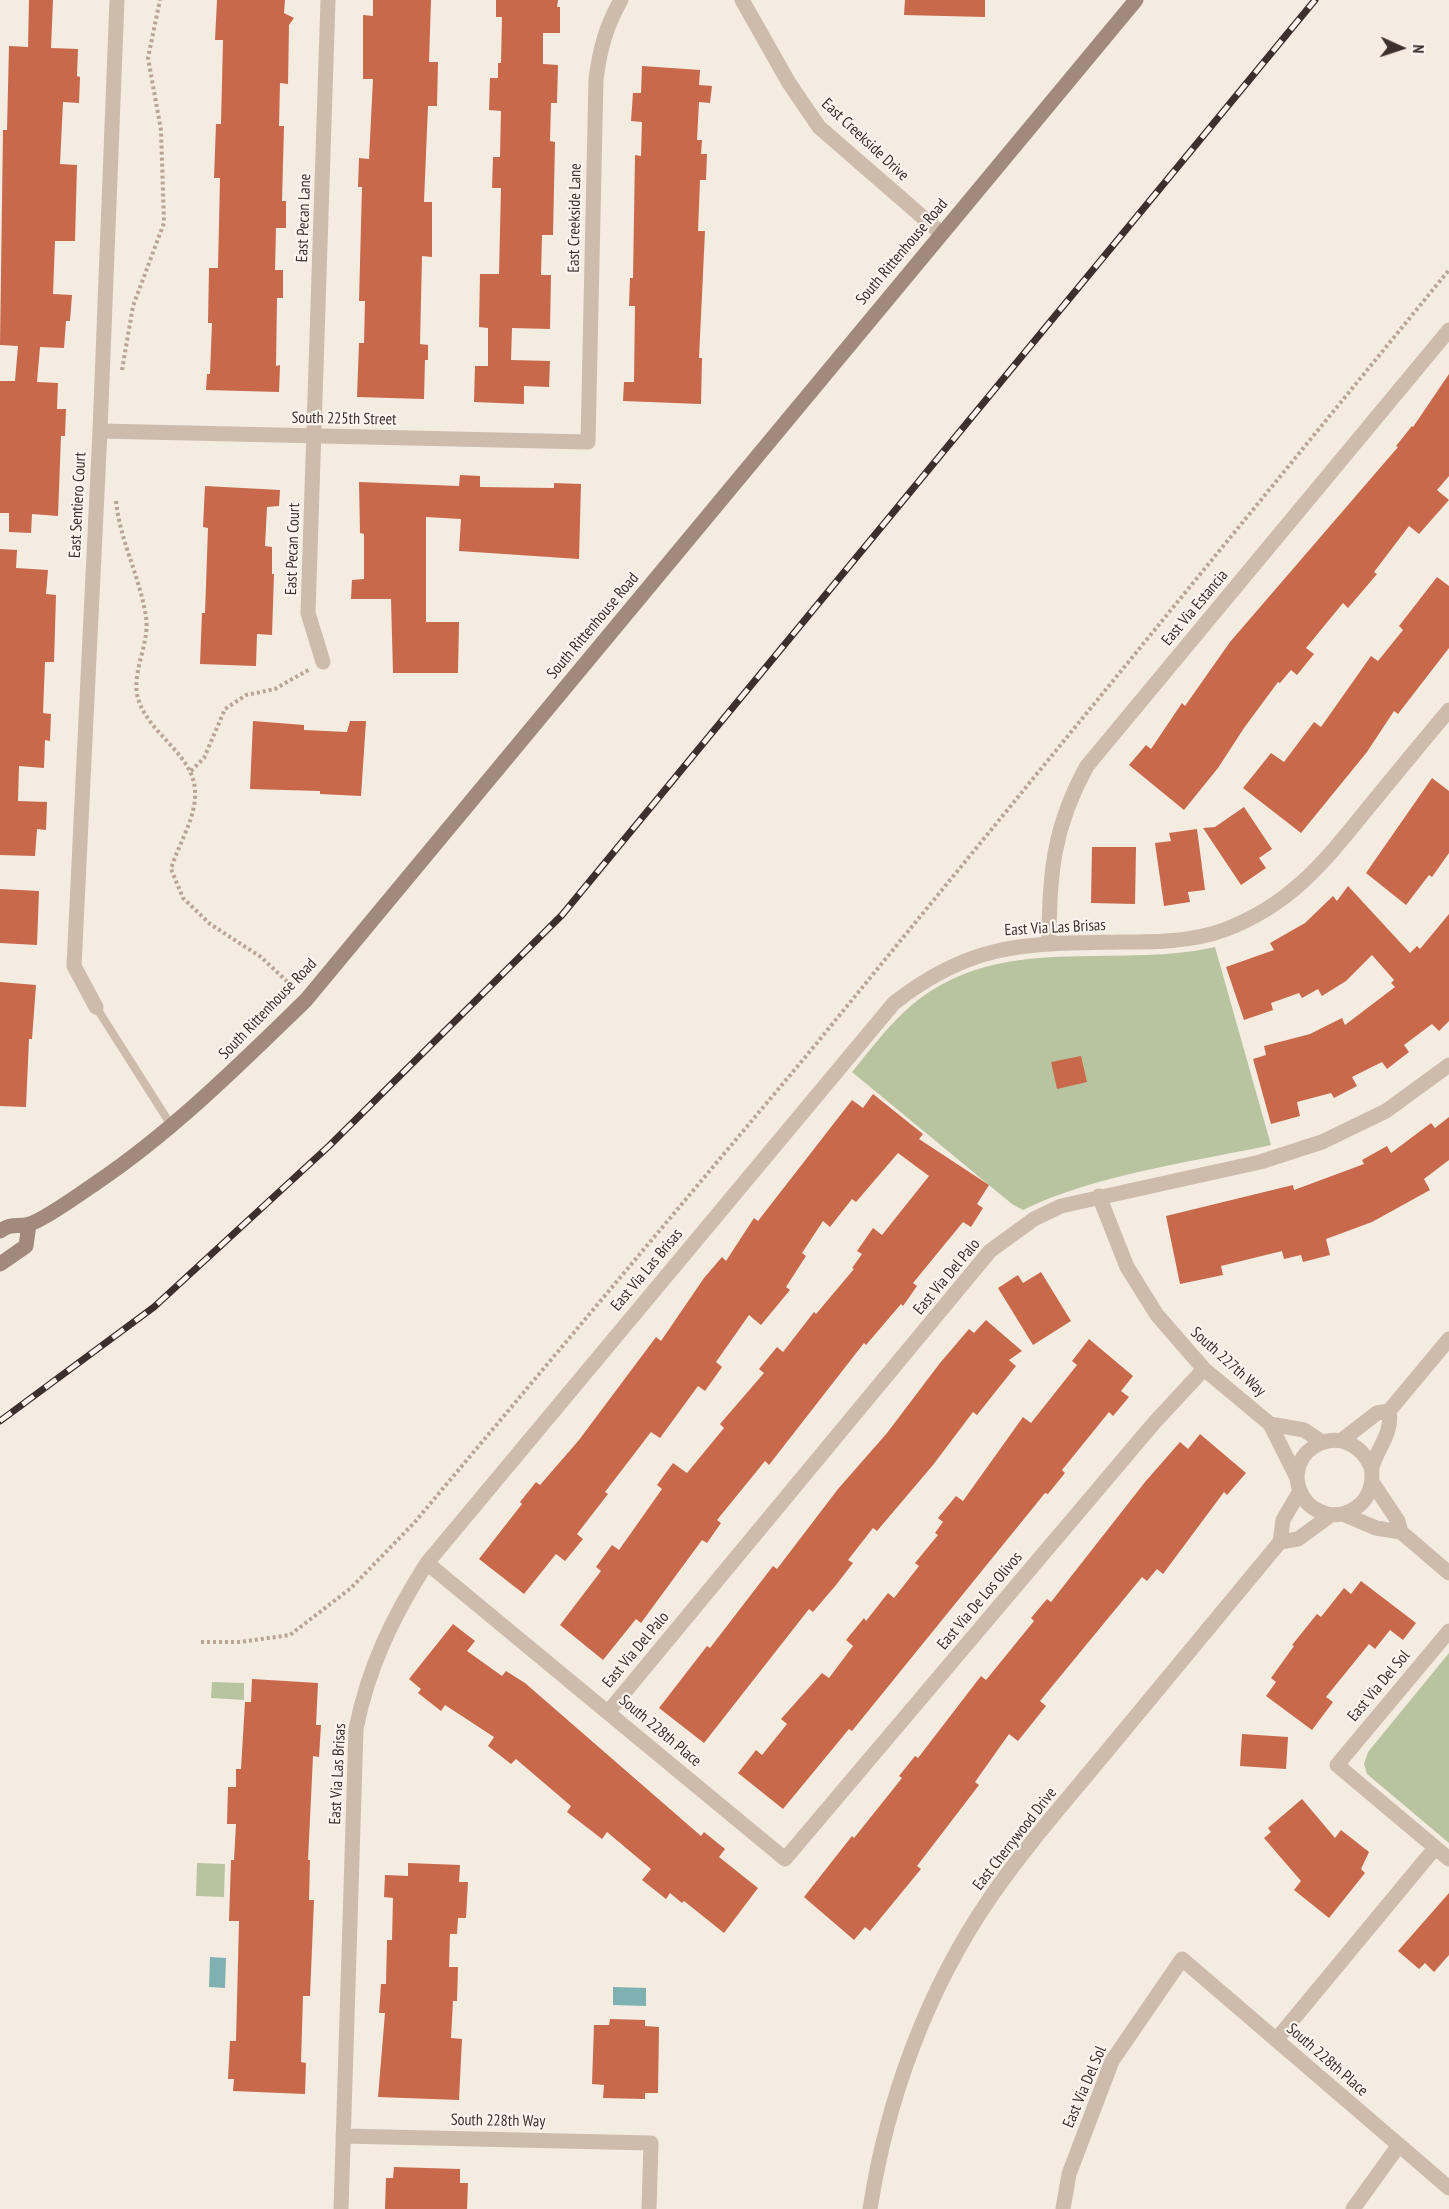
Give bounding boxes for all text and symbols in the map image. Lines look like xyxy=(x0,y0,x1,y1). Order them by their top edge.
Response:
north arrow xyxy=(1371,18,1431,78)
text: N xyxy=(1409,44,1429,54)
street label: East Creekside Drive xyxy=(817,95,913,185)
street label: East Creekside Lane xyxy=(564,163,586,273)
street label: East Pecan Lane xyxy=(293,173,315,263)
street label: South Rittenhouse Road xyxy=(852,195,952,309)
street label: South 225th Street xyxy=(291,408,397,430)
street label: East Sentiero Court xyxy=(66,452,90,558)
street label: East Pecan Court xyxy=(282,503,304,595)
street label: East Via Estancia xyxy=(1158,566,1232,650)
street label: South Rittenhouse Road xyxy=(543,569,643,683)
street label: East Via Las Brisas xyxy=(1004,916,1106,940)
street label: South Rittenhouse Road xyxy=(215,955,321,1063)
street label: East Via Las Brisas xyxy=(607,1225,687,1315)
street label: East Via Del Palo xyxy=(910,1235,984,1319)
street label: South 227th Way xyxy=(1186,1323,1270,1401)
street label: East Via De Los Olivos xyxy=(934,1548,1026,1654)
street label: East Via Del Palo xyxy=(599,1608,673,1692)
street label: East Via Del Sol xyxy=(1344,1647,1414,1725)
street label: South 228th Place xyxy=(615,1691,705,1771)
street label: East Via Las Brisas xyxy=(326,1723,350,1825)
street label: East Cherrywood Drive xyxy=(969,1784,1061,1894)
street label: South 228th Place xyxy=(1282,2020,1372,2100)
street label: East Via Del Sol xyxy=(1059,2043,1111,2131)
street label: South 228th Way xyxy=(451,2111,545,2131)

